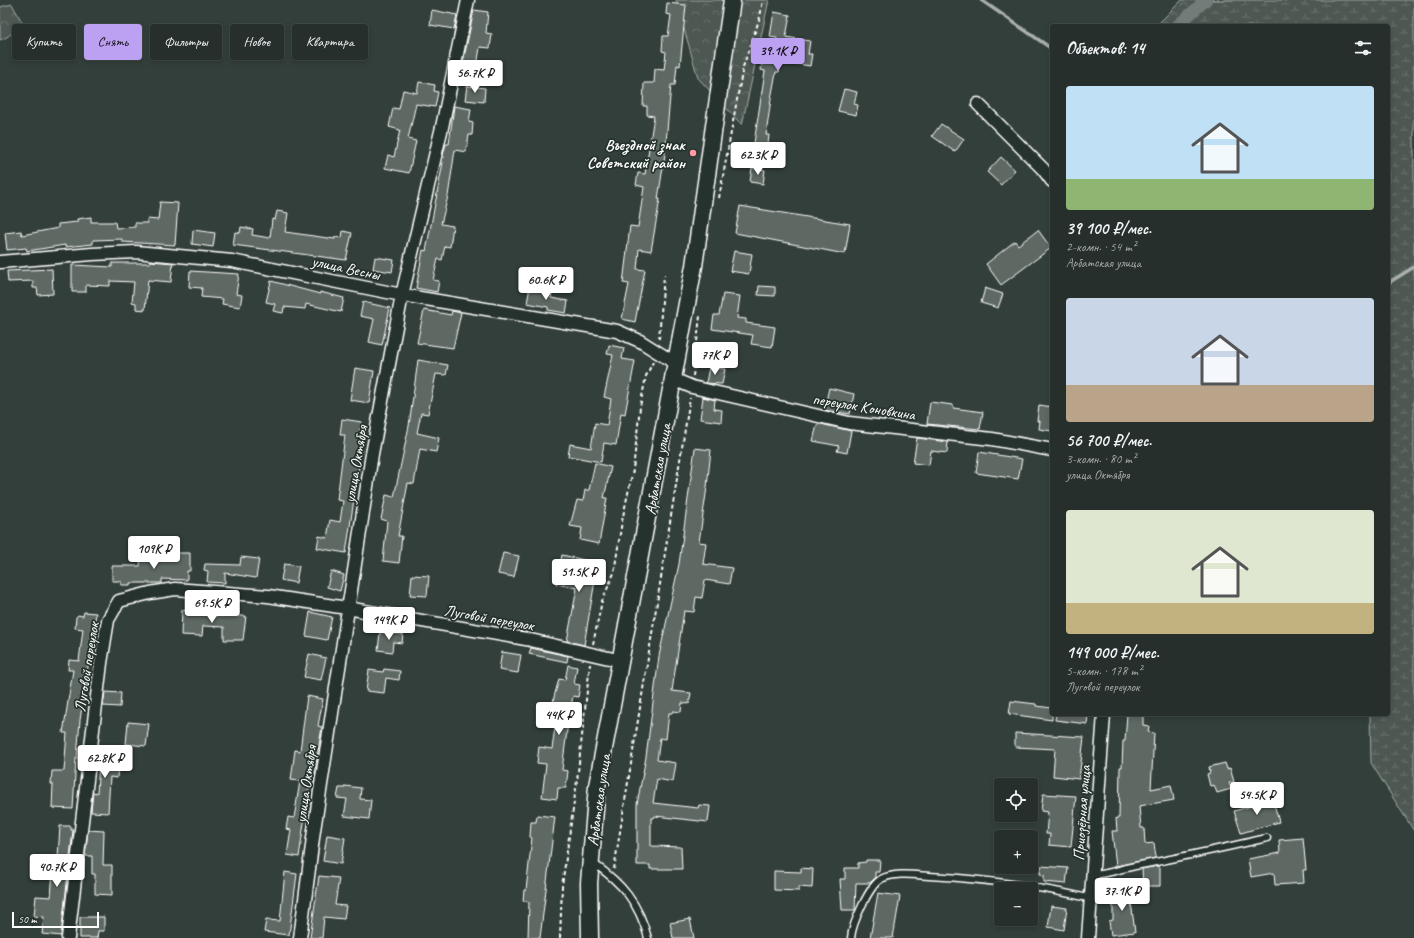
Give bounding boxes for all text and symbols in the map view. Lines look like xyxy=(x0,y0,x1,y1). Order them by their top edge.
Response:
chip: Купить xyxy=(12,24,76,60)
chip: Снять xyxy=(84,24,142,60)
chip: Фильтры xyxy=(150,24,222,60)
chip: Новое xyxy=(230,24,284,60)
chip: Квартира xyxy=(292,24,368,60)
icon: filters xyxy=(1352,37,1374,59)
pin: 39.1K ₽ xyxy=(741,38,815,72)
text: Объектов: 14 xyxy=(1066,38,1145,59)
text: 39.1K ₽ xyxy=(760,43,796,59)
pin: 56.7K ₽ xyxy=(438,60,512,94)
text: 56.7K ₽ xyxy=(457,65,493,81)
icon: home xyxy=(1184,112,1256,184)
place label: Въездной знак Советский район xyxy=(587,135,686,173)
pin: 62.3K ₽ xyxy=(721,142,795,176)
text: 62.3K ₽ xyxy=(740,147,776,163)
marker: Въездной знак Советский район xyxy=(688,148,698,158)
text: 39 100 ₽/мес. xyxy=(1066,218,1151,239)
text: 2-комн. · 54 m² xyxy=(1066,239,1136,255)
street label: улица Весны xyxy=(309,251,383,285)
text: Арбатская улица xyxy=(1066,255,1141,271)
pin: 60.6K ₽ xyxy=(509,267,583,301)
text: 60.6K ₽ xyxy=(527,272,565,288)
icon: home xyxy=(1184,324,1256,396)
pin: 77K ₽ xyxy=(687,342,743,376)
text: 77K ₽ xyxy=(701,347,729,363)
street label: переулок Коновкина xyxy=(811,389,918,425)
street label: Арбатская улица xyxy=(640,421,676,516)
street label: улица Октября xyxy=(339,423,373,505)
text: 56 700 ₽/мес. xyxy=(1066,430,1152,451)
text: 3-комн. · 80 m² xyxy=(1066,451,1136,467)
text: улица Октября xyxy=(1066,467,1129,483)
pin: 109K ₽ xyxy=(121,536,187,570)
icon: home xyxy=(1184,536,1256,608)
text: 109K ₽ xyxy=(137,541,171,557)
pin: 51.5K ₽ xyxy=(542,559,616,593)
text: 51.5K ₽ xyxy=(561,564,597,580)
pin: 69.5K ₽ xyxy=(175,590,249,624)
text: 69.5K ₽ xyxy=(194,595,230,611)
street label: Луговой переулок xyxy=(443,600,537,636)
pin: 149K ₽ xyxy=(356,607,422,641)
text: 149K ₽ xyxy=(372,612,406,628)
street label: Луговой переулок xyxy=(70,619,104,713)
text: 149 000 ₽/мес. xyxy=(1066,642,1159,663)
text: 5-комн. · 178 m² xyxy=(1066,663,1142,679)
text: Луговой переулок xyxy=(1066,679,1139,695)
pin: 44K ₽ xyxy=(531,702,587,736)
text: 44K ₽ xyxy=(545,707,573,723)
street label: улица Октября xyxy=(291,743,321,825)
pin: 62.8K ₽ xyxy=(68,745,142,779)
text: 62.8K ₽ xyxy=(87,750,123,766)
street label: Арбатская улица xyxy=(583,752,616,847)
street label: Приозёрная улица xyxy=(1069,763,1095,861)
map controls xyxy=(994,778,1038,926)
button: locate xyxy=(994,778,1038,822)
pin: 54.5K ₽ xyxy=(1220,782,1294,816)
text: 54.5K ₽ xyxy=(1239,787,1275,803)
button: + xyxy=(994,830,1038,874)
pin: 40.7K ₽ xyxy=(20,854,94,888)
text: 40.7K ₽ xyxy=(39,859,75,875)
pin: 37.1K ₽ xyxy=(1085,878,1159,912)
button: − xyxy=(994,882,1038,926)
text: 37.1K ₽ xyxy=(1104,883,1140,899)
scale bar xyxy=(12,910,99,929)
text: 50 m xyxy=(18,912,37,926)

